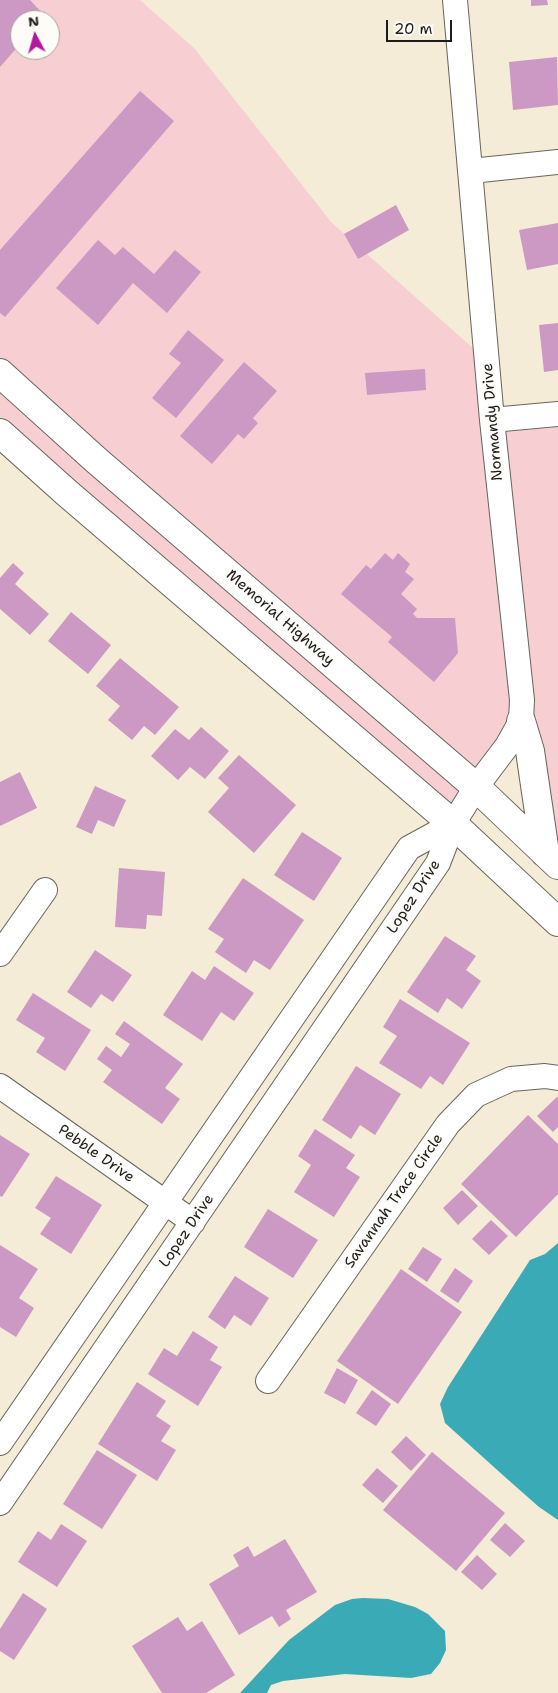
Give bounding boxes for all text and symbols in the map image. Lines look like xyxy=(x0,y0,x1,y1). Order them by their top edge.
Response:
north arrow xyxy=(10,10,60,60)
scale bar xyxy=(388,10,454,42)
text: N xyxy=(27,12,40,31)
text: 20 m xyxy=(394,19,433,39)
street label: Normandy Drive xyxy=(479,362,507,482)
street label: Memorial Highway xyxy=(222,566,338,670)
street label: Lopez Drive xyxy=(383,857,445,937)
street label: Pebble Drive xyxy=(54,1121,138,1187)
street label: Savannah Trace Circle xyxy=(341,1130,447,1272)
street label: Lopez Drive xyxy=(156,1191,218,1271)

